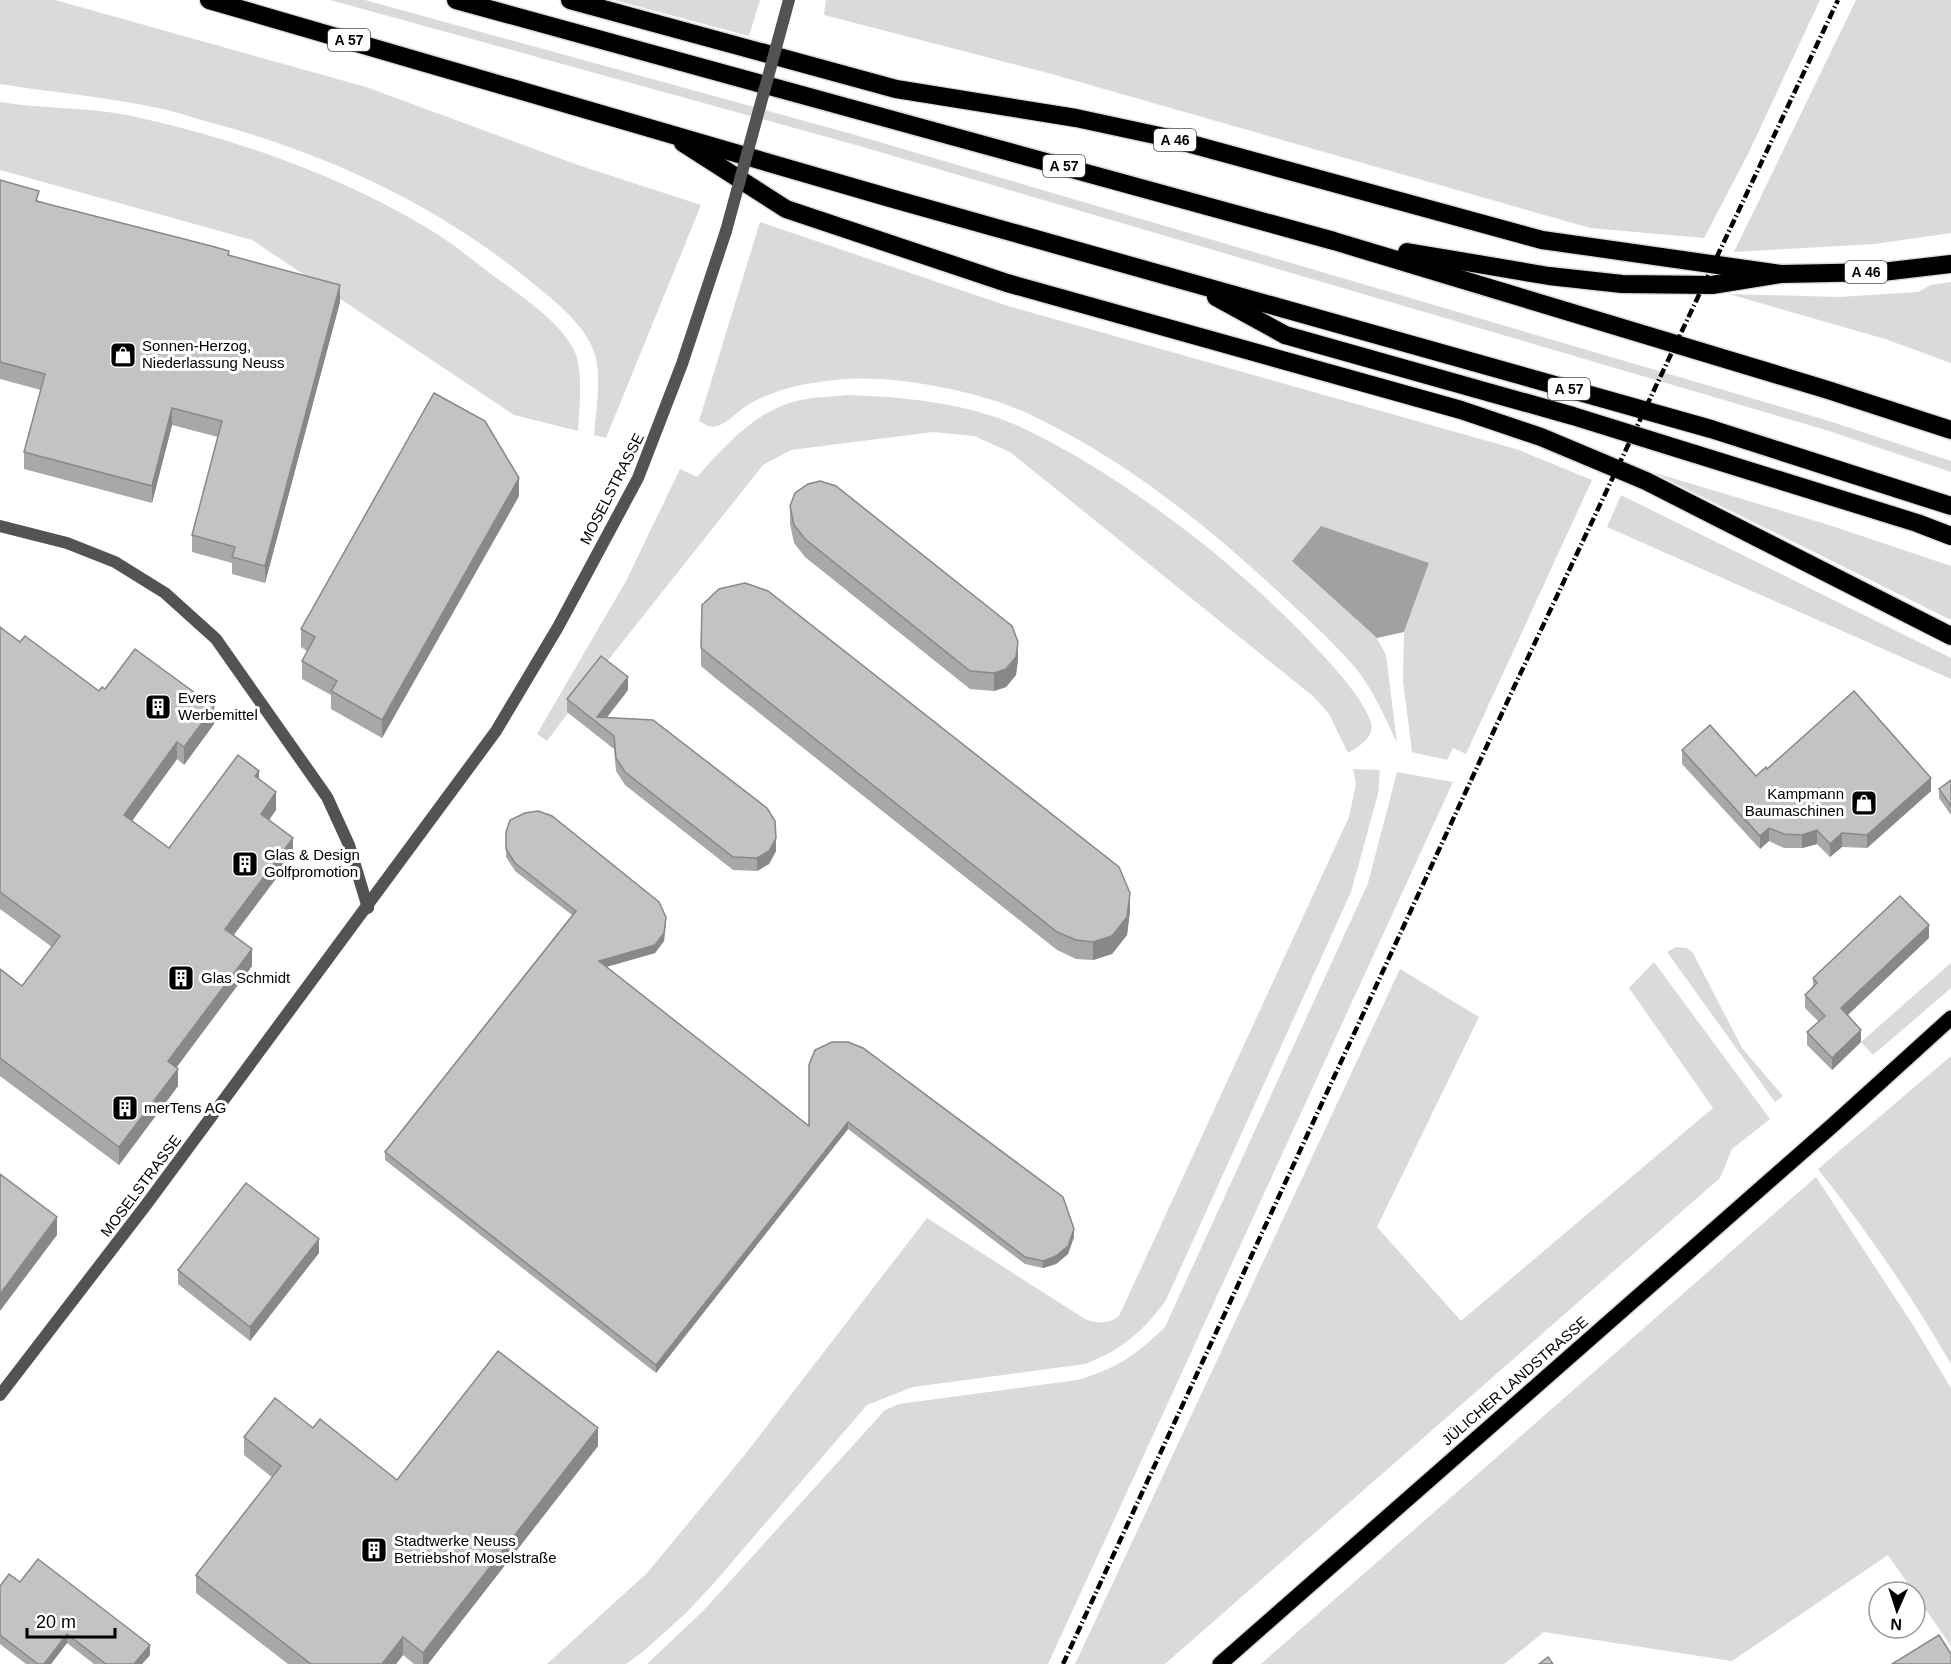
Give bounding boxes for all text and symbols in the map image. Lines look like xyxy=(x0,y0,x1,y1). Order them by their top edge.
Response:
road number: A 57 xyxy=(328,29,370,51)
road number: A 46 xyxy=(1154,129,1196,151)
road number: A 57 xyxy=(1043,155,1085,177)
road number: A 46 xyxy=(1845,261,1887,283)
place label: Sonnen-Herzog, Niederlassung Neuss xyxy=(142,337,285,371)
shop icon: Sonnen-Herzog, Niederlassung Neuss xyxy=(108,340,138,370)
road number: A 57 xyxy=(1548,378,1590,400)
street label: MOSELSTRASSE xyxy=(576,430,647,547)
place label: Evers Werbemittel xyxy=(178,689,258,723)
building icon: Evers Werbemittel xyxy=(143,692,173,722)
place label: Kampmann Baumaschinen xyxy=(1745,785,1844,819)
shop icon: Kampmann Baumaschinen xyxy=(1849,788,1879,818)
place label: Glas & Design Golfpromotion xyxy=(264,846,360,880)
building icon: Glas & Design Golfpromotion xyxy=(230,849,260,879)
building icon: Glas Schmidt xyxy=(166,963,196,993)
place label: Glas Schmidt xyxy=(201,969,291,986)
building icon: merTens AG xyxy=(110,1093,140,1123)
place label: merTens AG xyxy=(144,1099,227,1116)
street label: MOSELSTRASSE xyxy=(97,1132,184,1240)
street label: JÜLICHER LANDSTRASSE xyxy=(1438,1313,1591,1449)
place label: Stadtwerke Neuss Betriebshof Moselstraße xyxy=(394,1532,557,1566)
building icon: Stadtwerke Neuss Betriebshof Moselstraße xyxy=(359,1535,389,1565)
north arrow xyxy=(1867,1580,1927,1640)
scale bar xyxy=(27,1601,116,1639)
text: 20 m xyxy=(36,1612,76,1632)
text: N xyxy=(1890,1616,1902,1633)

